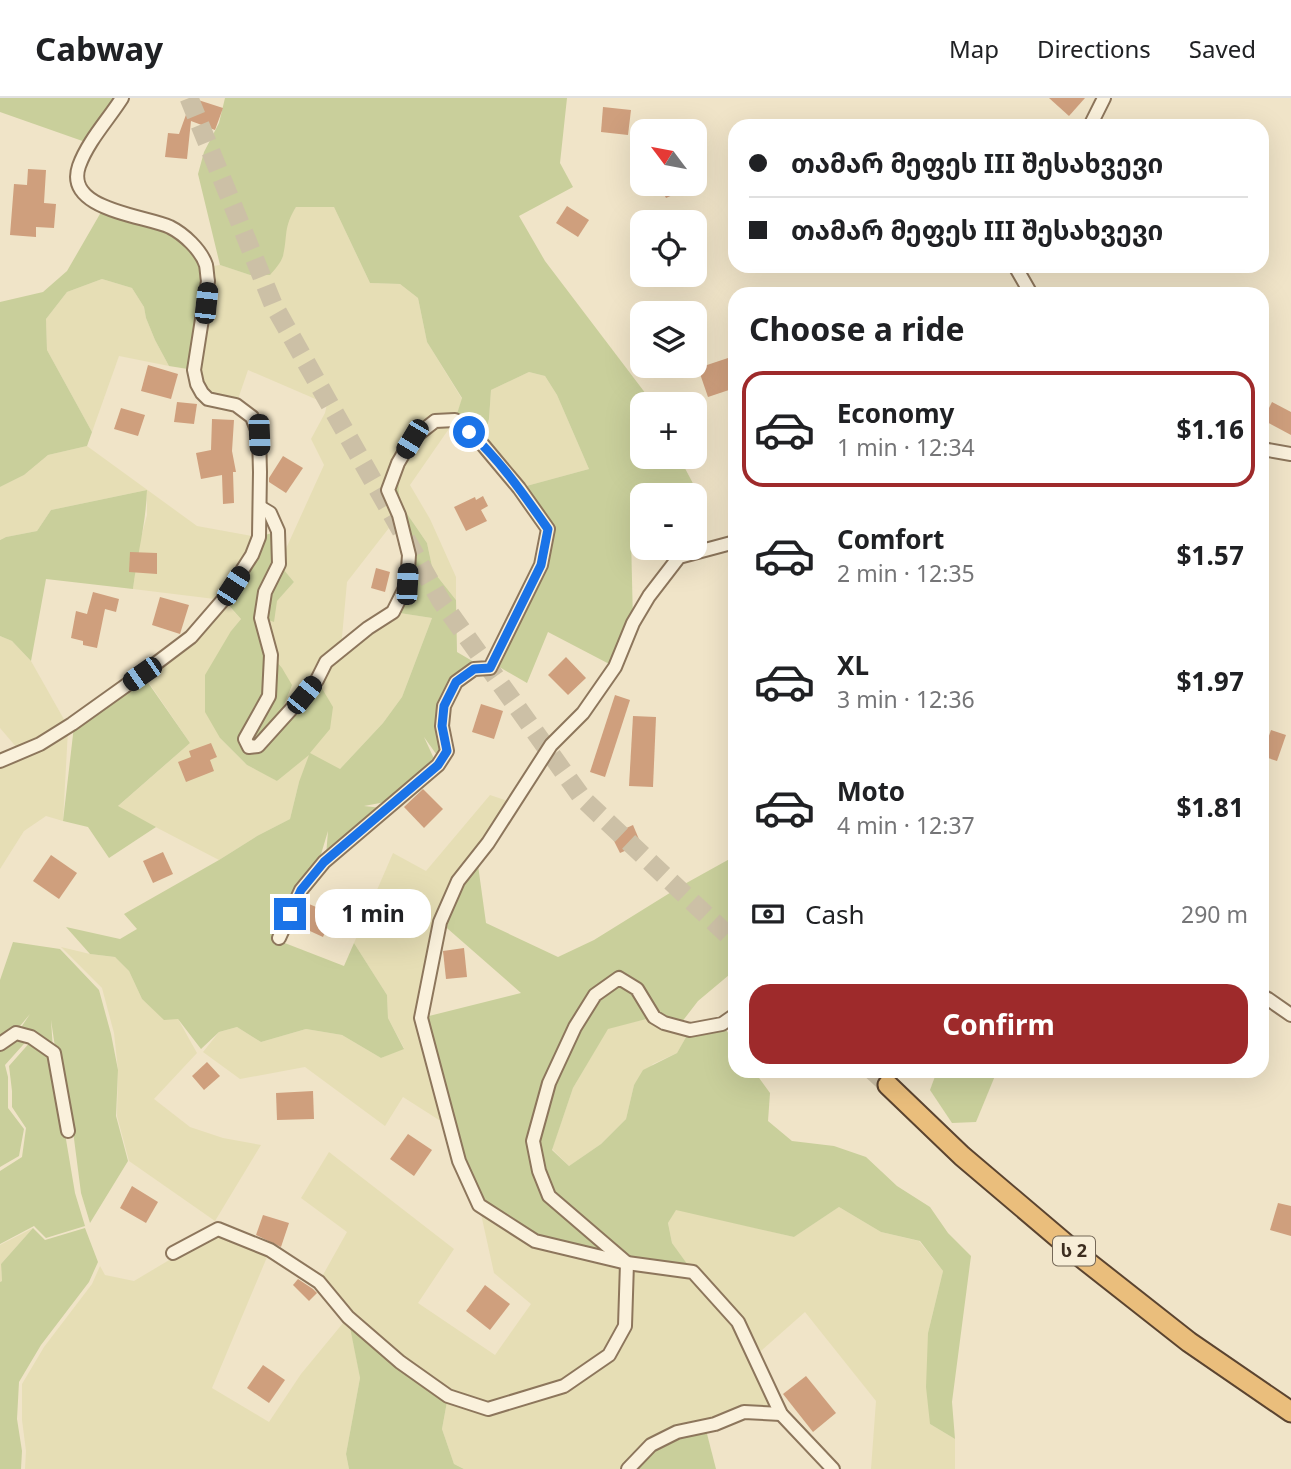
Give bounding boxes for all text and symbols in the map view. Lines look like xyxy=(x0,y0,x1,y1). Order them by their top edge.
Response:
text: Cabway xyxy=(35,26,163,71)
text: Map xyxy=(949,32,999,65)
text: Directions xyxy=(1037,32,1151,65)
text: Saved xyxy=(1189,32,1256,65)
north arrow xyxy=(630,119,707,196)
map controls xyxy=(630,119,707,560)
text: თამარ მეფეს III შესახვევი xyxy=(791,145,1163,181)
button: locate xyxy=(630,210,707,287)
text: თამარ მეფეს III შესახვევი xyxy=(791,212,1163,248)
car xyxy=(194,281,219,325)
button: layers xyxy=(630,301,707,378)
text: Choose a ride xyxy=(749,307,965,350)
button: + xyxy=(630,392,707,469)
text: Economy xyxy=(837,395,954,431)
icon: car xyxy=(753,398,816,461)
text: $1.16 xyxy=(1176,411,1244,447)
car xyxy=(248,414,271,456)
car xyxy=(393,416,432,462)
route start xyxy=(453,416,485,448)
text: 1 min · 12:34 xyxy=(837,431,975,463)
button: − xyxy=(630,483,707,560)
text: Comfort xyxy=(837,521,944,557)
icon: car xyxy=(753,524,816,587)
text: $1.57 xyxy=(1176,537,1244,573)
text: 2 min · 12:35 xyxy=(837,557,975,589)
car xyxy=(396,562,419,606)
car xyxy=(213,563,254,609)
text: XL xyxy=(837,647,869,683)
icon: car xyxy=(753,650,816,713)
car xyxy=(119,653,166,695)
text: $1.97 xyxy=(1176,663,1244,699)
car xyxy=(283,672,326,718)
text: 3 min · 12:36 xyxy=(837,683,975,715)
text: Moto xyxy=(837,773,905,809)
icon: car xyxy=(753,776,816,839)
text: $1.81 xyxy=(1176,789,1244,825)
text: 4 min · 12:37 xyxy=(837,809,975,841)
callout: 1 min xyxy=(314,890,430,938)
icon: cash xyxy=(749,895,787,933)
text: Cash xyxy=(805,896,865,932)
text: 1 min xyxy=(341,897,405,929)
route end xyxy=(274,898,306,930)
text: 290 m xyxy=(1181,898,1248,930)
button: Confirm xyxy=(749,984,1248,1064)
road number: ს 2 xyxy=(1053,1236,1095,1266)

